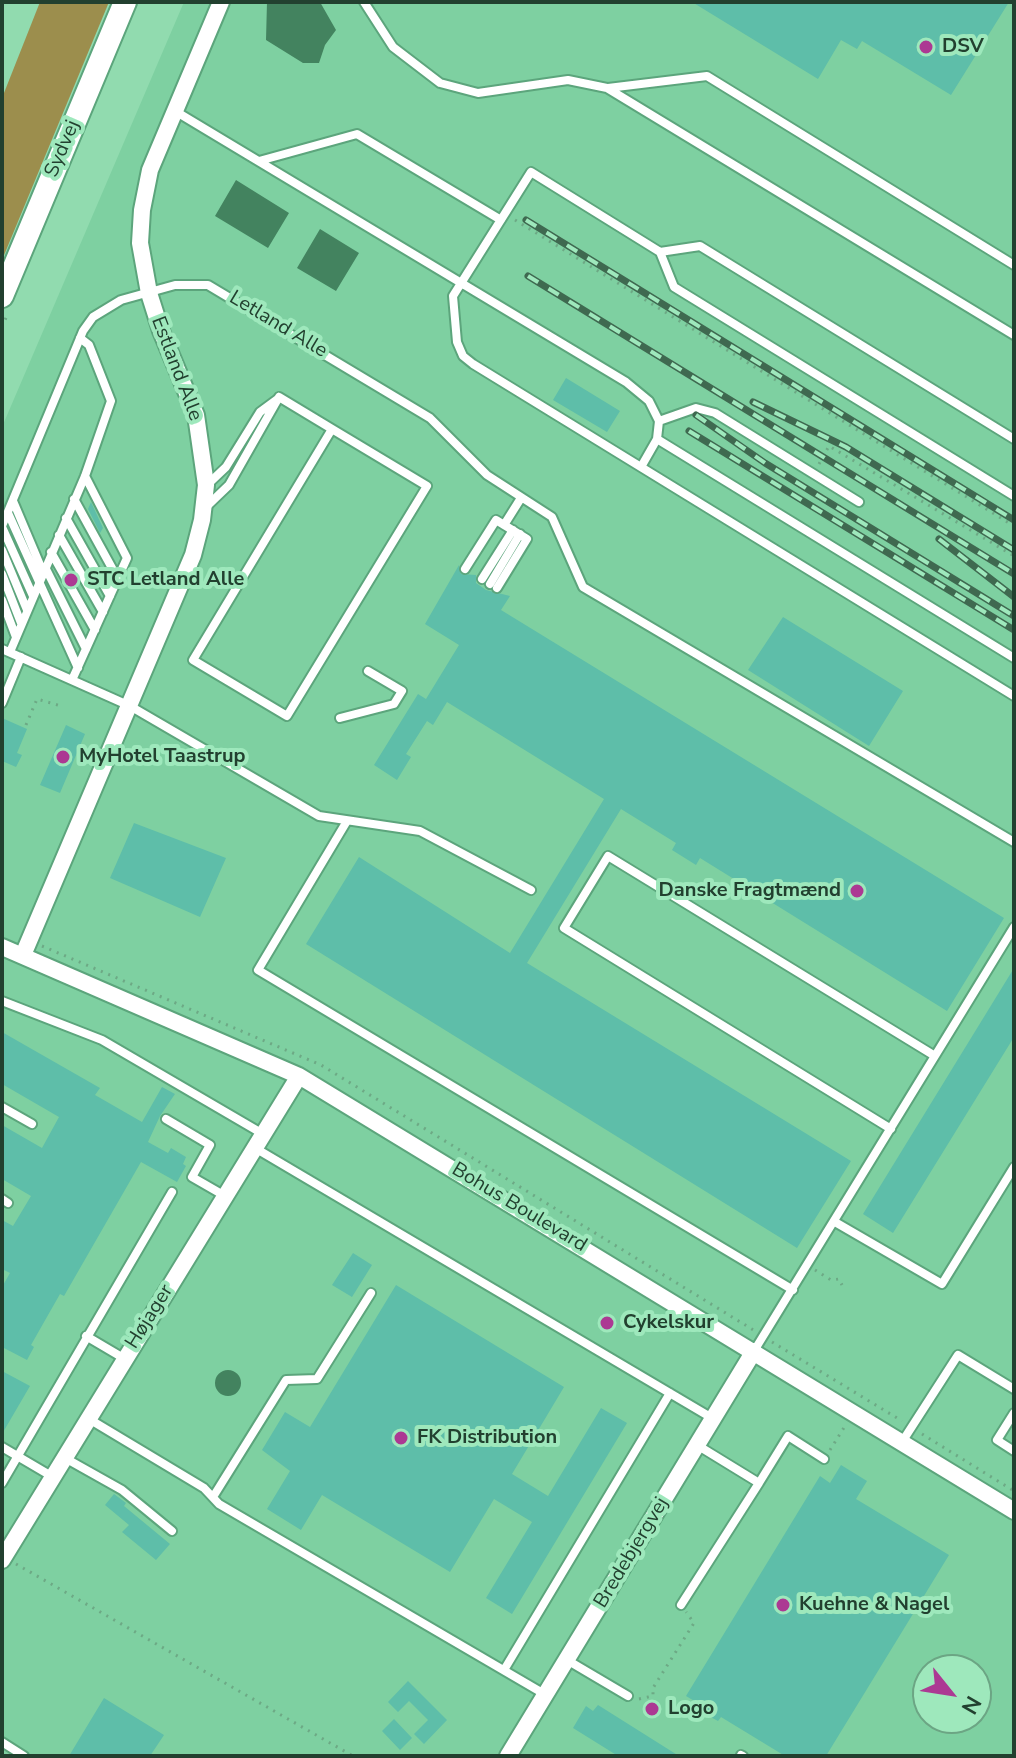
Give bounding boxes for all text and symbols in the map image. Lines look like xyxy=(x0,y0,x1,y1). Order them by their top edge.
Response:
place label: DSV xyxy=(942,35,984,59)
marker: DSV xyxy=(917,38,935,56)
street label: Sydvej xyxy=(40,117,86,181)
street label: Letland Alle xyxy=(225,286,331,364)
street label: Estland Alle xyxy=(145,314,207,424)
place label: STC Letland Alle xyxy=(87,568,244,592)
marker: STC Letland Alle xyxy=(62,571,80,589)
place label: MyHotel Taastrup xyxy=(79,745,245,769)
marker: MyHotel Taastrup xyxy=(54,748,72,766)
place label: Danske Fragtmænd xyxy=(659,879,841,903)
marker: Danske Fragtmænd xyxy=(848,882,866,900)
street label: Bohus Boulevard xyxy=(447,1158,591,1258)
street label: Højager xyxy=(121,1280,179,1354)
place label: Cykelskur xyxy=(623,1311,714,1335)
marker: Cykelskur xyxy=(598,1314,616,1332)
place label: FK Distribution xyxy=(417,1426,557,1450)
marker: FK Distribution xyxy=(392,1429,410,1447)
street label: Bredebjergvej xyxy=(590,1493,674,1613)
place label: Kuehne & Nagel xyxy=(799,1593,949,1617)
marker: Kuehne & Nagel xyxy=(774,1596,792,1614)
north arrow xyxy=(912,1654,992,1734)
text: N xyxy=(954,1690,988,1720)
place label: Logo xyxy=(668,1697,714,1721)
marker: Logo xyxy=(643,1700,661,1718)

